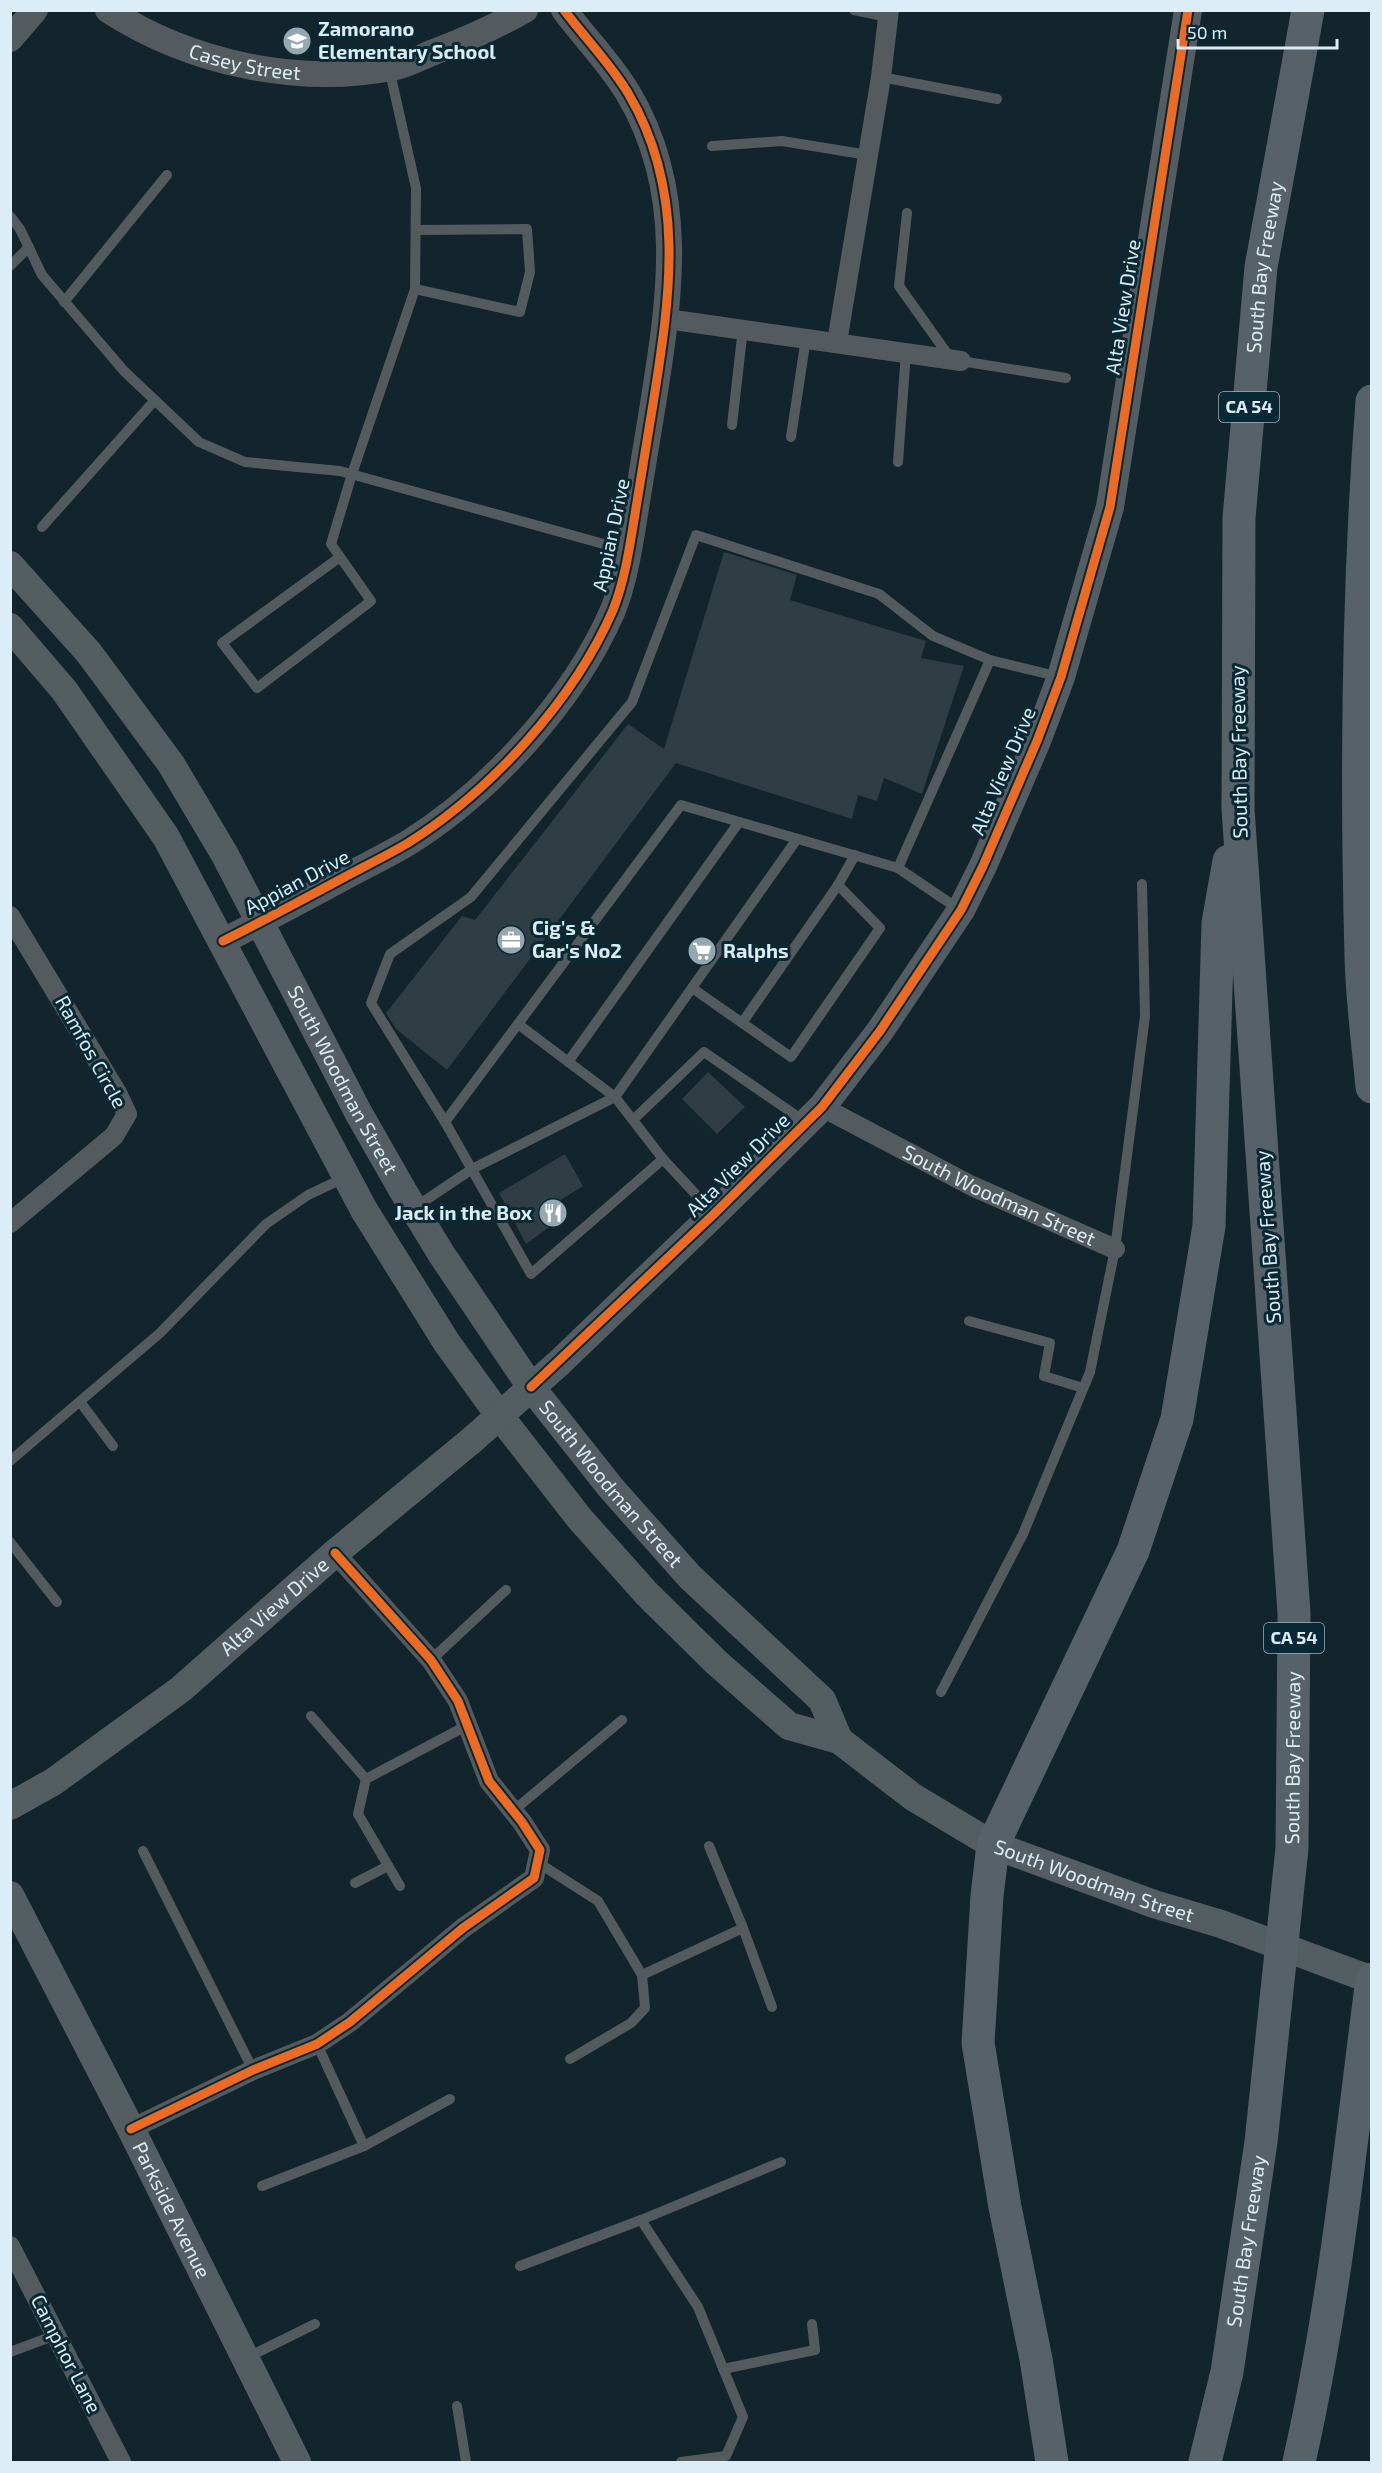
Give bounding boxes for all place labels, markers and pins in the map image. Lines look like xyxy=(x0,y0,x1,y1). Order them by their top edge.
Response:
place label: Zamorano Elementary School xyxy=(318,16,496,64)
school or university icon: Zamorano Elementary School xyxy=(281,25,313,57)
place label: Cig's & Gar's No2 xyxy=(532,915,622,962)
office icon: Cig's & Gar's No2 xyxy=(495,924,527,956)
supermarket icon: Ralphs xyxy=(686,935,718,967)
place label: Ralphs xyxy=(723,938,789,962)
restaurant icon: Jack in the Box xyxy=(537,1197,569,1229)
place label: Jack in the Box xyxy=(395,1200,533,1224)

